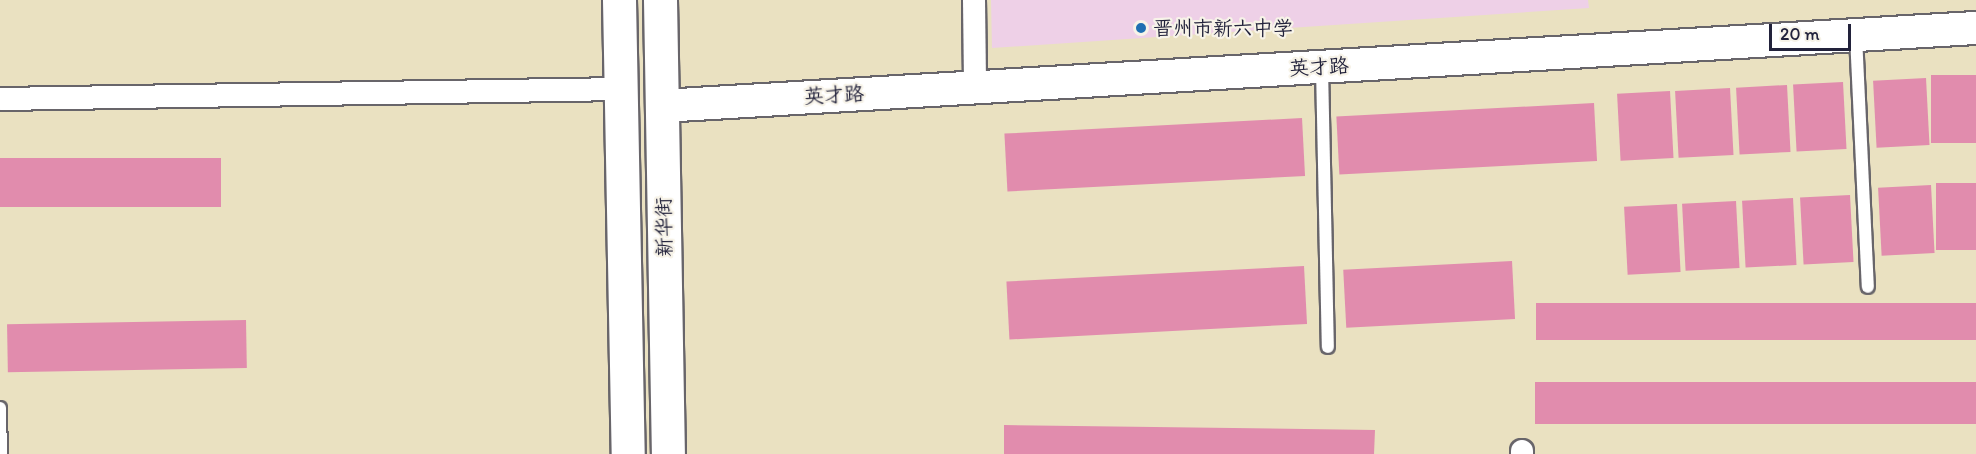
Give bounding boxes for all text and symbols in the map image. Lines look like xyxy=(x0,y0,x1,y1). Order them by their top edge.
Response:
scale bar xyxy=(1772,12,1854,50)
place label: 晋州市新六中学 xyxy=(1153,16,1293,40)
marker: 晋州市新六中学 xyxy=(1134,21,1148,35)
text: 20 m xyxy=(1780,23,1820,45)
street label: 英才路 xyxy=(1288,53,1350,81)
street label: 英才路 xyxy=(803,81,865,109)
street label: 新华街 xyxy=(651,197,677,257)

